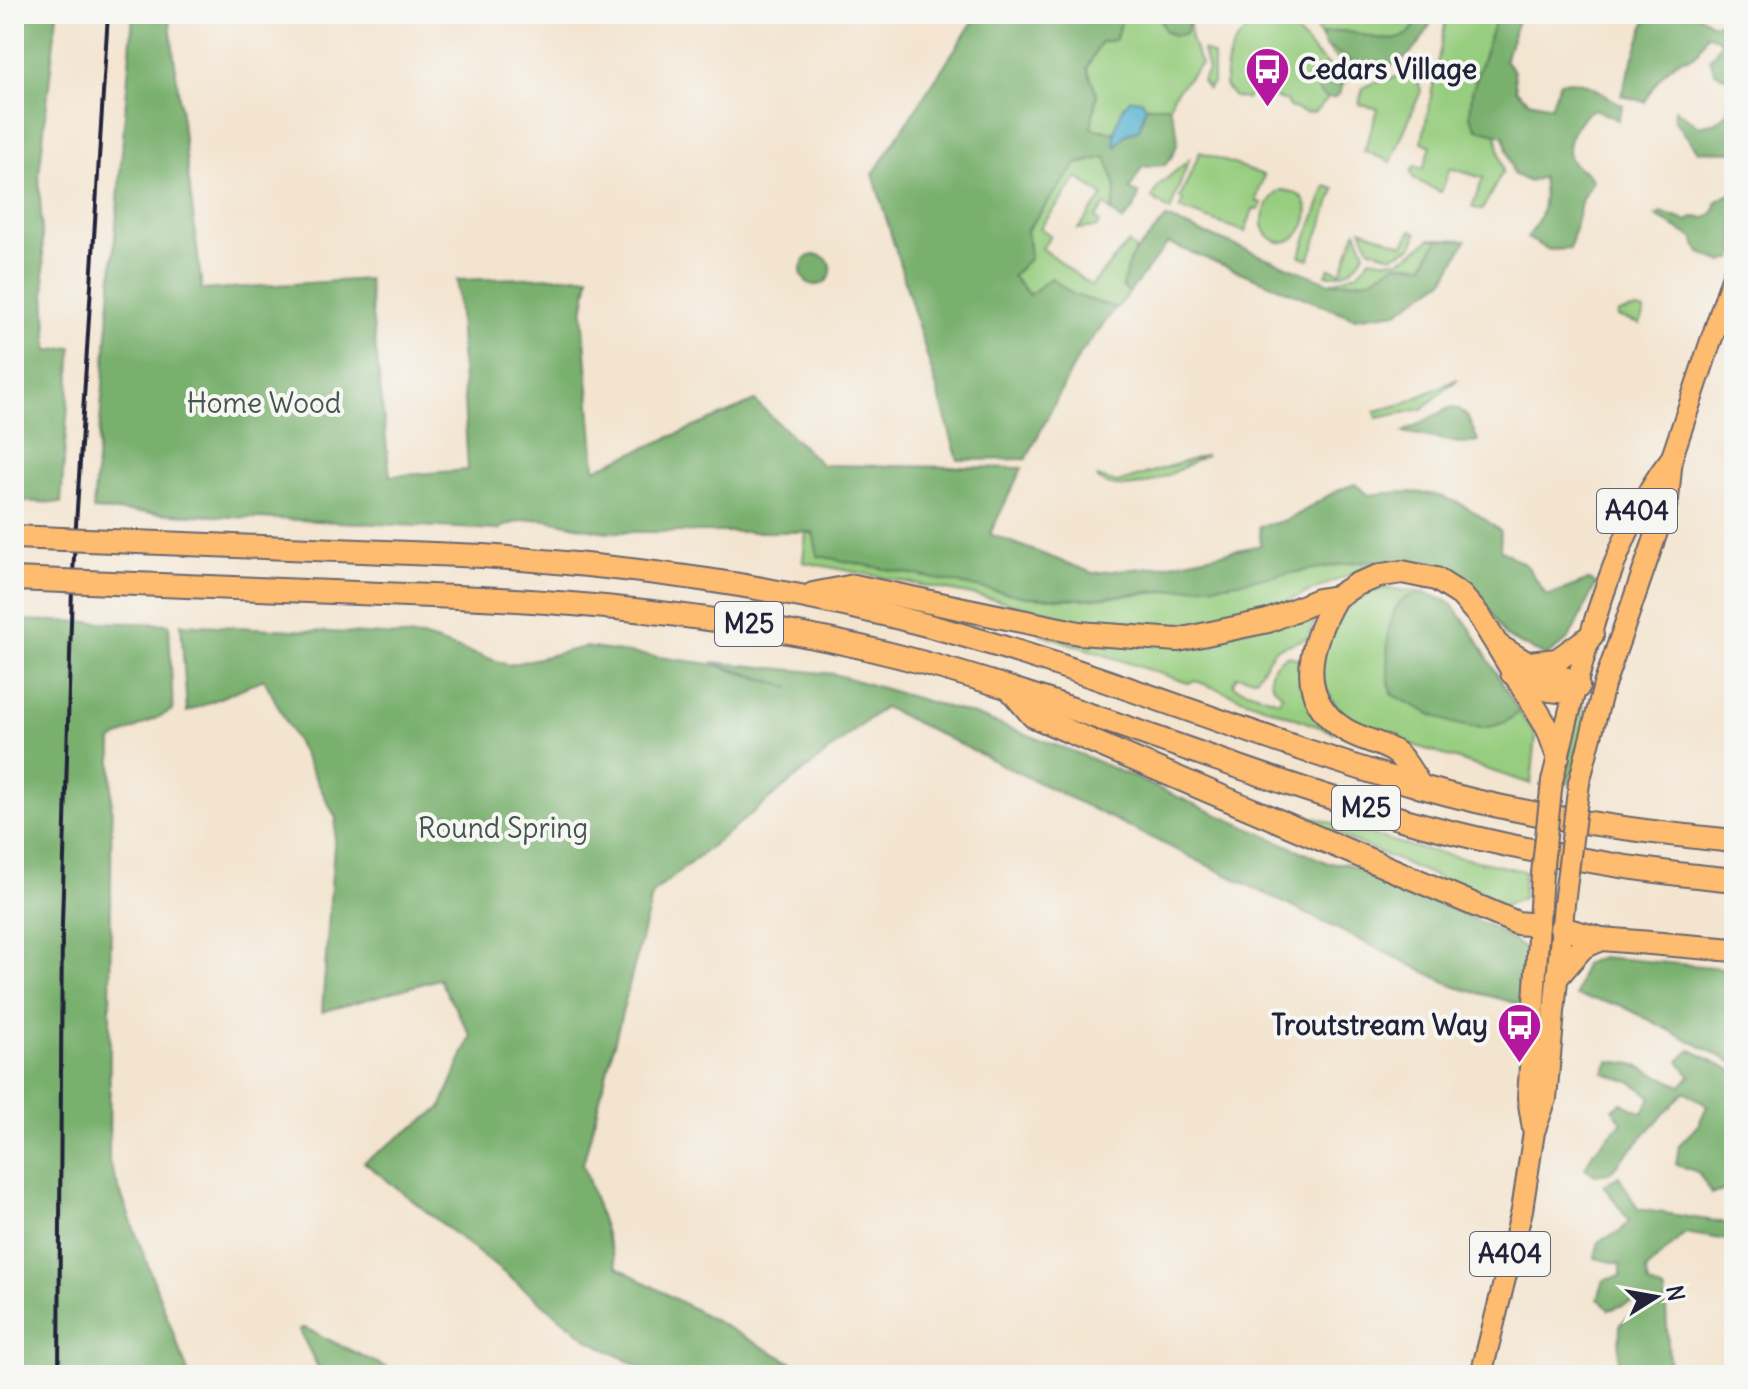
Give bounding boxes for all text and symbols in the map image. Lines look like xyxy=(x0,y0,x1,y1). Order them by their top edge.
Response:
bus stop icon: Cedars Village xyxy=(1243,45,1291,108)
place label: Cedars Village xyxy=(1298,51,1477,87)
park label: Home Wood xyxy=(187,385,341,421)
road number: A404 xyxy=(1597,489,1677,533)
road number: M25 xyxy=(715,602,783,646)
road number: M25 xyxy=(1332,786,1400,830)
park label: Round Spring xyxy=(418,810,588,846)
bus stop icon: Troutstream Way xyxy=(1495,1001,1543,1064)
place label: Troutstream Way xyxy=(1271,1007,1488,1043)
road number: A404 xyxy=(1470,1232,1550,1276)
north arrow xyxy=(1616,1257,1696,1337)
text: N xyxy=(1660,1283,1691,1303)

